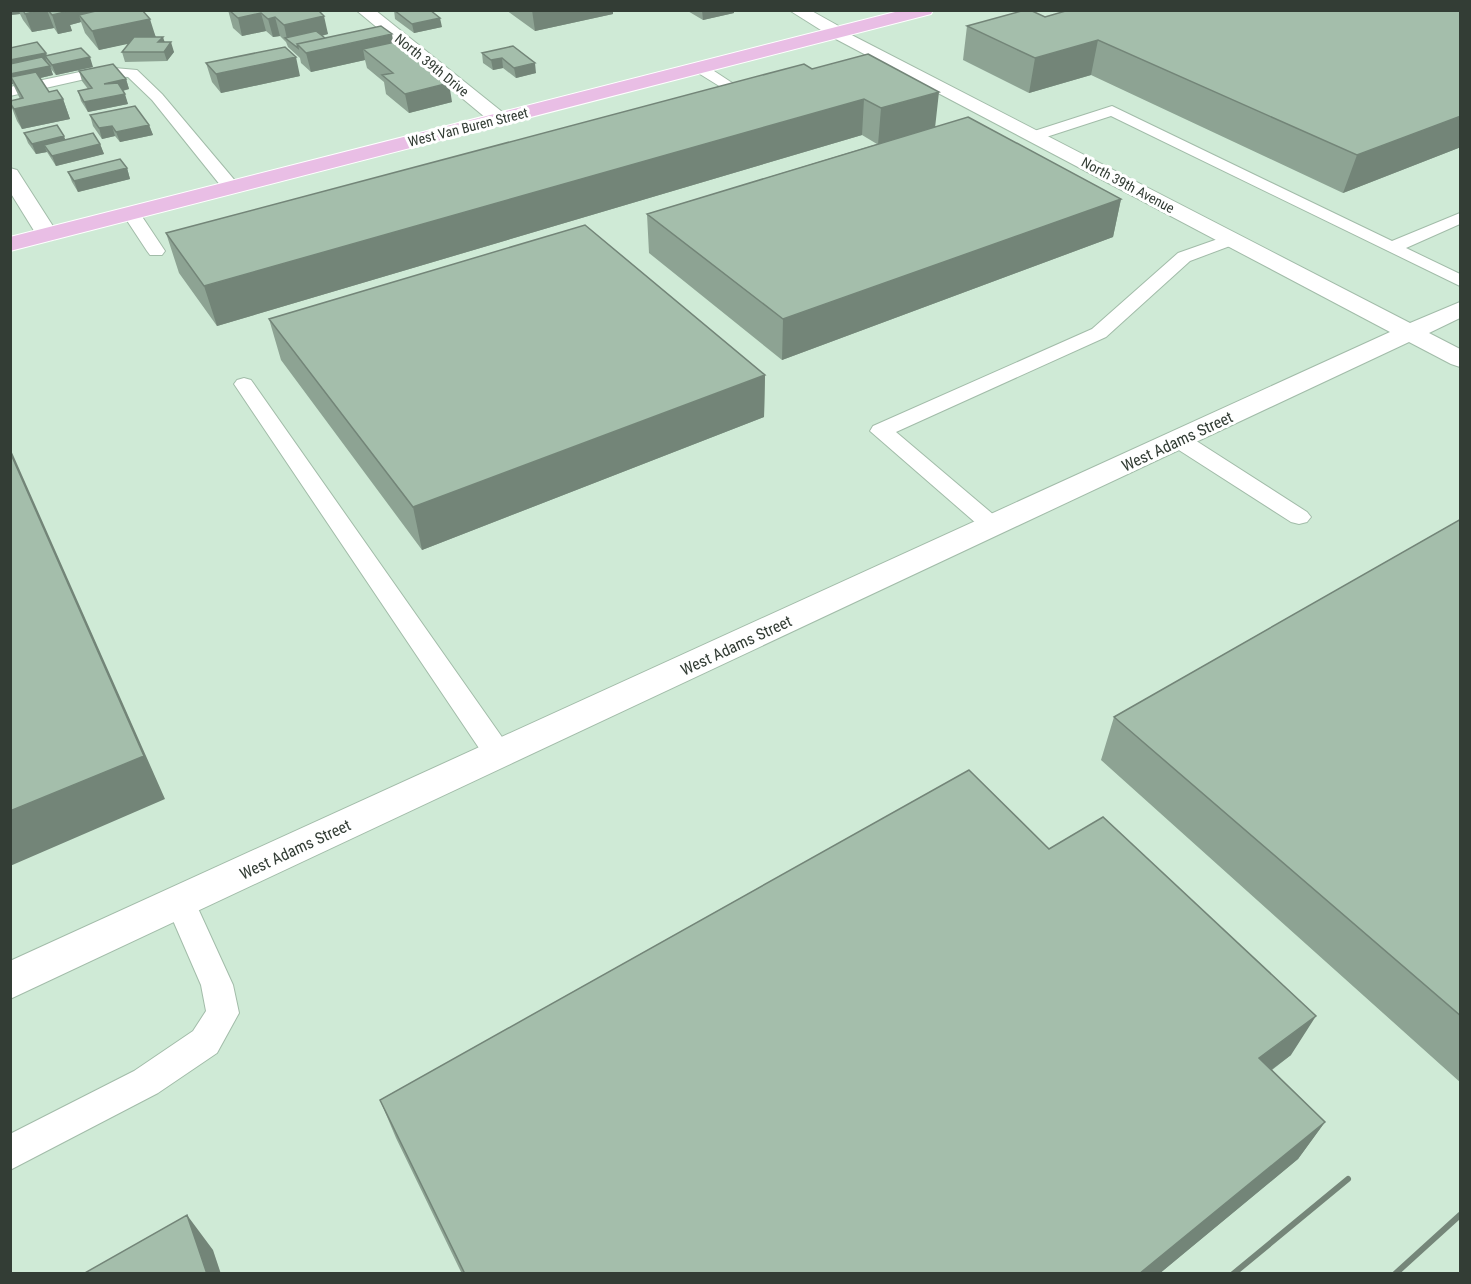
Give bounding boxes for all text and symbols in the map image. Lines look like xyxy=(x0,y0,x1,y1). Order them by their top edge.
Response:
street label: North 39th Drive xyxy=(392,30,472,100)
street label: West Van Buren Street xyxy=(406,104,530,150)
street label: North 39th Avenue xyxy=(1079,154,1177,216)
street label: West Adams Street xyxy=(1119,407,1236,476)
street label: West Adams Street xyxy=(678,611,795,680)
street label: West Adams Street xyxy=(237,815,354,884)

